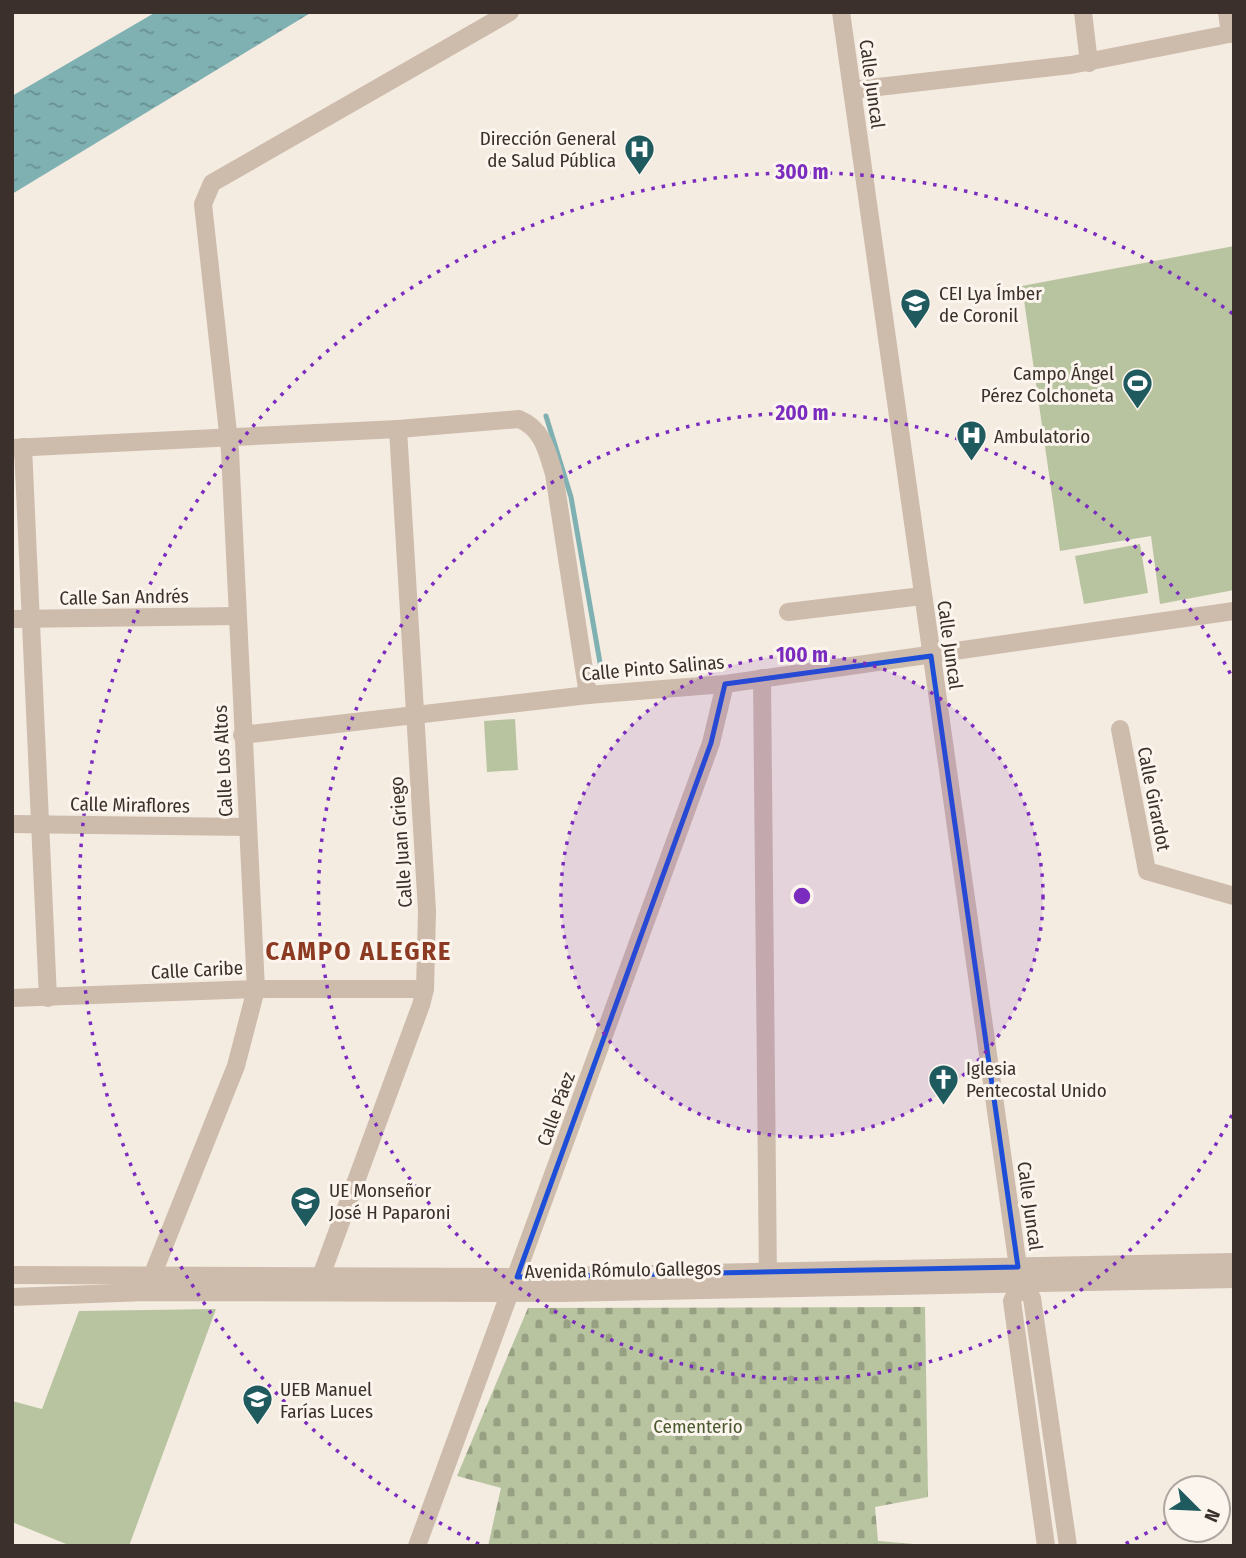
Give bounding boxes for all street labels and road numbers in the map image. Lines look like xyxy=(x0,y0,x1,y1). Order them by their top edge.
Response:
street label: Calle Juncal xyxy=(854,38,890,130)
street label: Calle San Andrés xyxy=(59,584,189,610)
street label: Calle Juncal xyxy=(932,599,968,691)
street label: Calle Pinto Salinas xyxy=(581,650,725,686)
street label: Calle Los Altos xyxy=(209,704,237,818)
street label: Calle Girardot xyxy=(1133,745,1176,854)
street label: Calle Juan Griego xyxy=(385,776,417,908)
street label: Calle Miraflores xyxy=(70,792,190,818)
street label: Calle Caribe xyxy=(150,956,244,984)
street label: Calle Páez xyxy=(532,1068,580,1149)
street label: Calle Juncal xyxy=(1012,1160,1048,1252)
street label: Avenida Rómulo Gallegos xyxy=(525,1257,721,1283)

